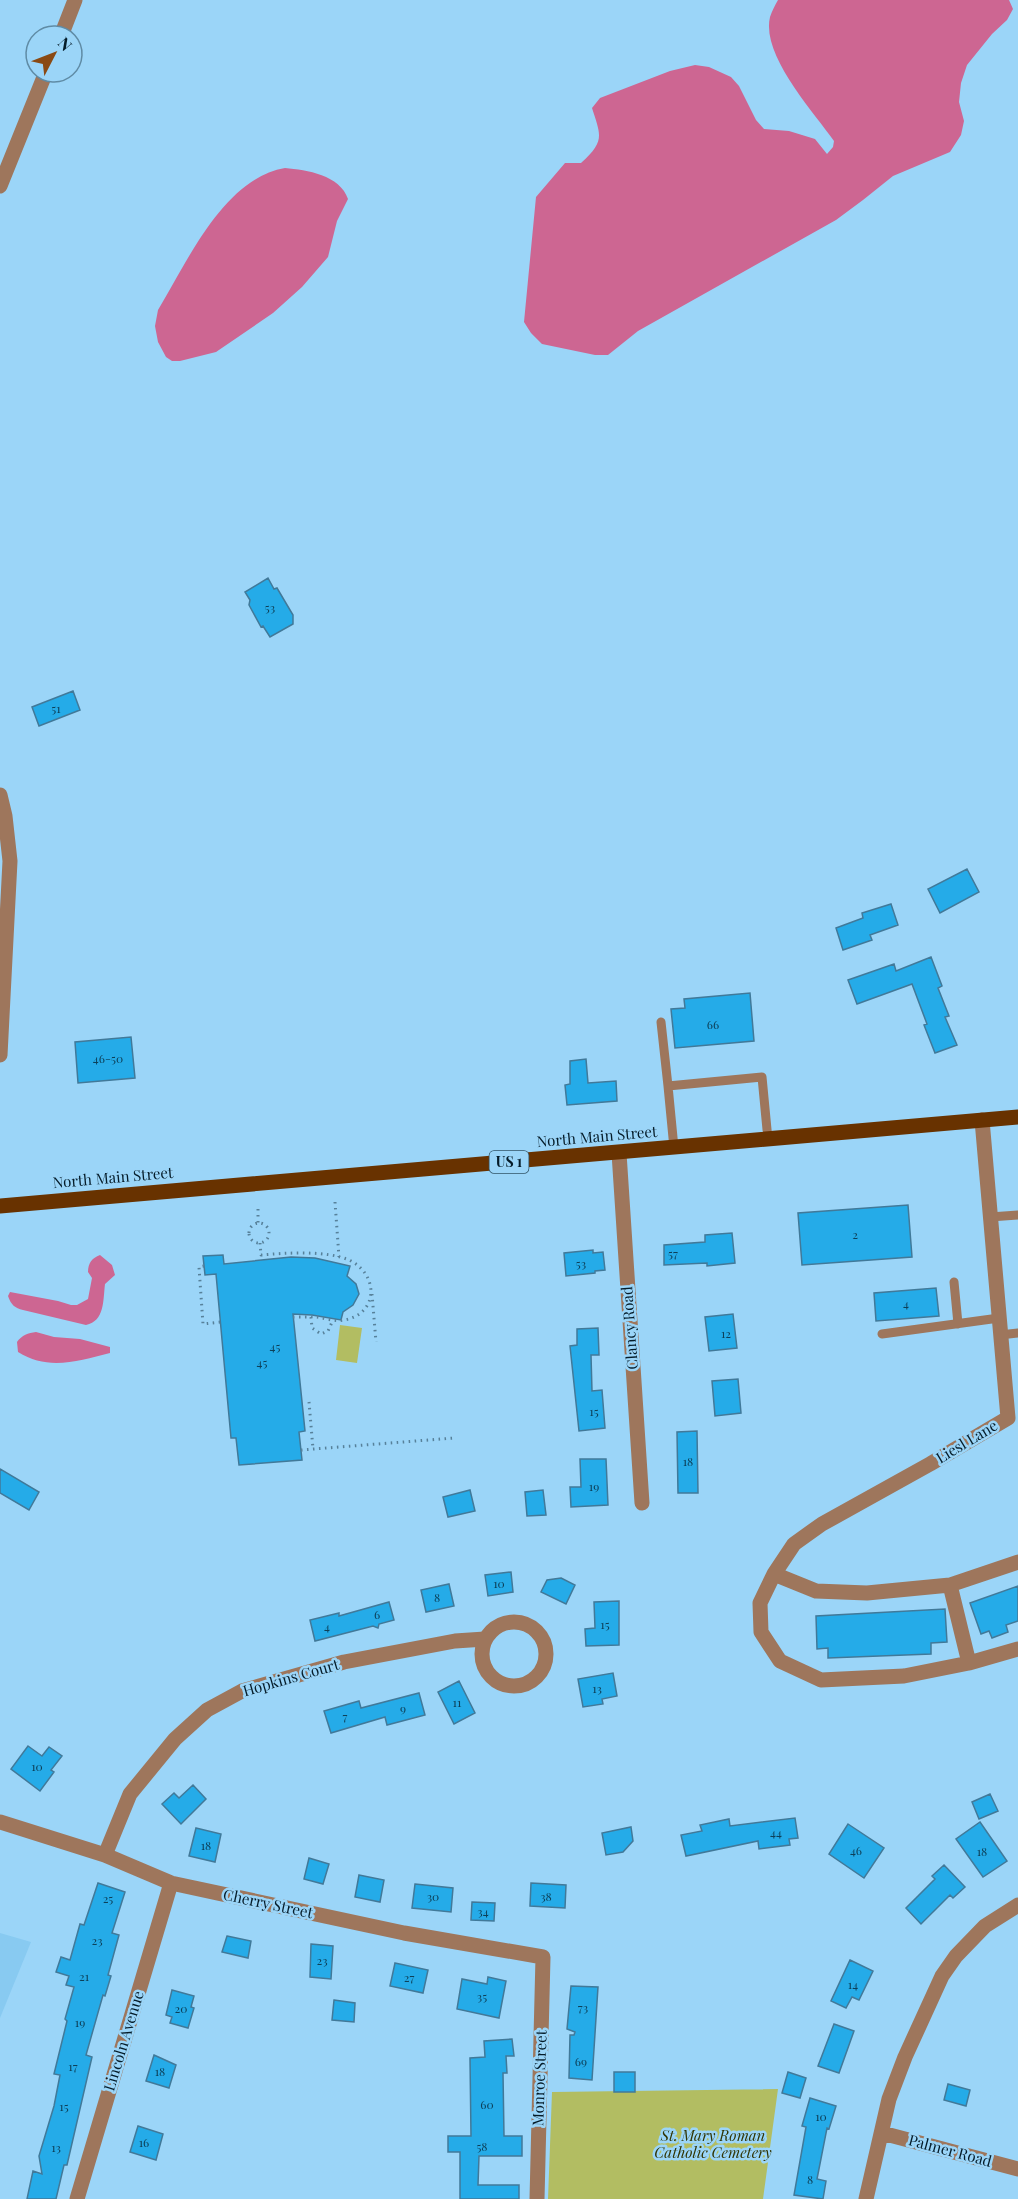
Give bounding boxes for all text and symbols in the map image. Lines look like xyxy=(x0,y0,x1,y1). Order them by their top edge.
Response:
north arrow xyxy=(24,24,84,84)
text: N xyxy=(54,32,77,55)
house number: 53 xyxy=(265,599,275,615)
house number: 51 xyxy=(51,700,61,716)
house number: 66 xyxy=(707,1016,719,1032)
house number: 46-50 xyxy=(93,1050,123,1066)
street label: North Main Street xyxy=(536,1121,659,1151)
road number: US 1 xyxy=(490,1151,528,1173)
street label: North Main Street xyxy=(52,1162,175,1192)
house number: 2 xyxy=(852,1226,858,1242)
house number: 57 xyxy=(668,1245,678,1261)
house number: 53 xyxy=(576,1255,586,1271)
street label: Clancy Road xyxy=(616,1286,642,1370)
house number: 4 xyxy=(903,1295,909,1311)
house number: 12 xyxy=(721,1325,731,1341)
house number: 45 xyxy=(270,1338,280,1354)
house number: 45 xyxy=(257,1354,267,1370)
house number: 15 xyxy=(589,1403,599,1419)
street label: Liesl Lane xyxy=(932,1415,1001,1467)
house number: 18 xyxy=(683,1453,693,1469)
house number: 19 xyxy=(589,1478,599,1494)
house number: 10 xyxy=(493,1575,505,1591)
house number: 8 xyxy=(434,1589,440,1605)
house number: 6 xyxy=(374,1606,380,1622)
house number: 15 xyxy=(600,1616,610,1632)
house number: 4 xyxy=(324,1618,330,1634)
street label: Hopkins Court xyxy=(240,1654,342,1700)
house number: 13 xyxy=(592,1680,602,1696)
house number: 11 xyxy=(453,1694,462,1710)
house number: 9 xyxy=(400,1700,406,1716)
house number: 7 xyxy=(343,1708,348,1724)
house number: 10 xyxy=(31,1758,43,1774)
house number: 44 xyxy=(770,1824,782,1840)
house number: 18 xyxy=(201,1837,211,1853)
house number: 46 xyxy=(850,1842,862,1858)
house number: 18 xyxy=(977,1843,987,1859)
street label: Cherry Street xyxy=(221,1884,316,1922)
house number: 30 xyxy=(427,1888,439,1904)
house number: 38 xyxy=(540,1888,552,1904)
house number: 25 xyxy=(103,1890,113,1906)
house number: 34 xyxy=(477,1903,489,1919)
house number: 23 xyxy=(91,1932,103,1948)
house number: 23 xyxy=(316,1952,328,1968)
house number: 21 xyxy=(79,1968,90,1984)
house number: 27 xyxy=(404,1969,414,1985)
house number: 14 xyxy=(848,1976,858,1992)
street label: Lincoln Avenue xyxy=(98,1988,148,2093)
house number: 35 xyxy=(477,1988,487,2004)
house number: 73 xyxy=(578,1999,588,2015)
house number: 20 xyxy=(175,2000,187,2016)
house number: 19 xyxy=(75,2014,85,2030)
street label: Monroe Street xyxy=(527,2029,551,2126)
house number: 69 xyxy=(575,2053,587,2069)
house number: 17 xyxy=(68,2058,78,2074)
house number: 18 xyxy=(155,2063,165,2079)
house number: 60 xyxy=(480,2096,494,2112)
house number: 15 xyxy=(59,2098,69,2114)
house number: 10 xyxy=(815,2108,827,2124)
park label: St. Mary Roman Catholic Cemetery xyxy=(654,2125,772,2162)
street label: Palmer Road xyxy=(906,2129,994,2171)
house number: 16 xyxy=(139,2134,149,2150)
house number: 58 xyxy=(476,2138,488,2154)
house number: 13 xyxy=(51,2139,61,2155)
house number: 8 xyxy=(807,2171,813,2187)

